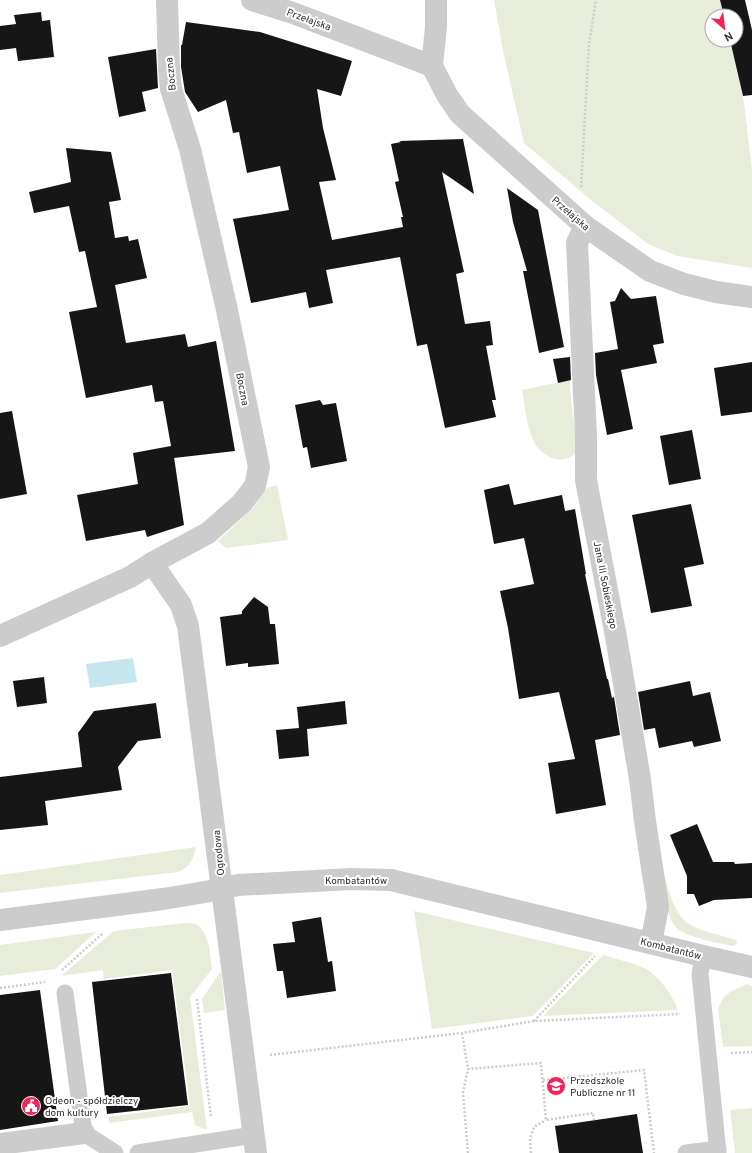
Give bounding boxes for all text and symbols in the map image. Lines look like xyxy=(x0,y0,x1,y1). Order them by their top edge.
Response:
street label: Przełajska xyxy=(285,6,332,34)
north arrow xyxy=(704,8,744,48)
text: N xyxy=(721,28,735,44)
street label: Boczna xyxy=(163,57,180,91)
street label: Przełajska xyxy=(548,194,592,234)
street label: Boczna xyxy=(232,372,251,407)
street label: Jana III Sobieskiego xyxy=(590,540,619,631)
street label: Ogrodowa xyxy=(211,829,228,876)
street label: Kombatantów xyxy=(325,875,387,888)
street label: Kombatantów xyxy=(639,936,702,963)
school or university icon: Przedszkole Publiczne nr 11 xyxy=(545,1075,567,1097)
place label: Przedszkole Publiczne nr 11 xyxy=(570,1075,635,1100)
public building icon: Odeon - spółdzielczy dom kultury xyxy=(20,1095,42,1117)
place label: Odeon - spółdzielczy dom kultury xyxy=(45,1095,138,1120)

